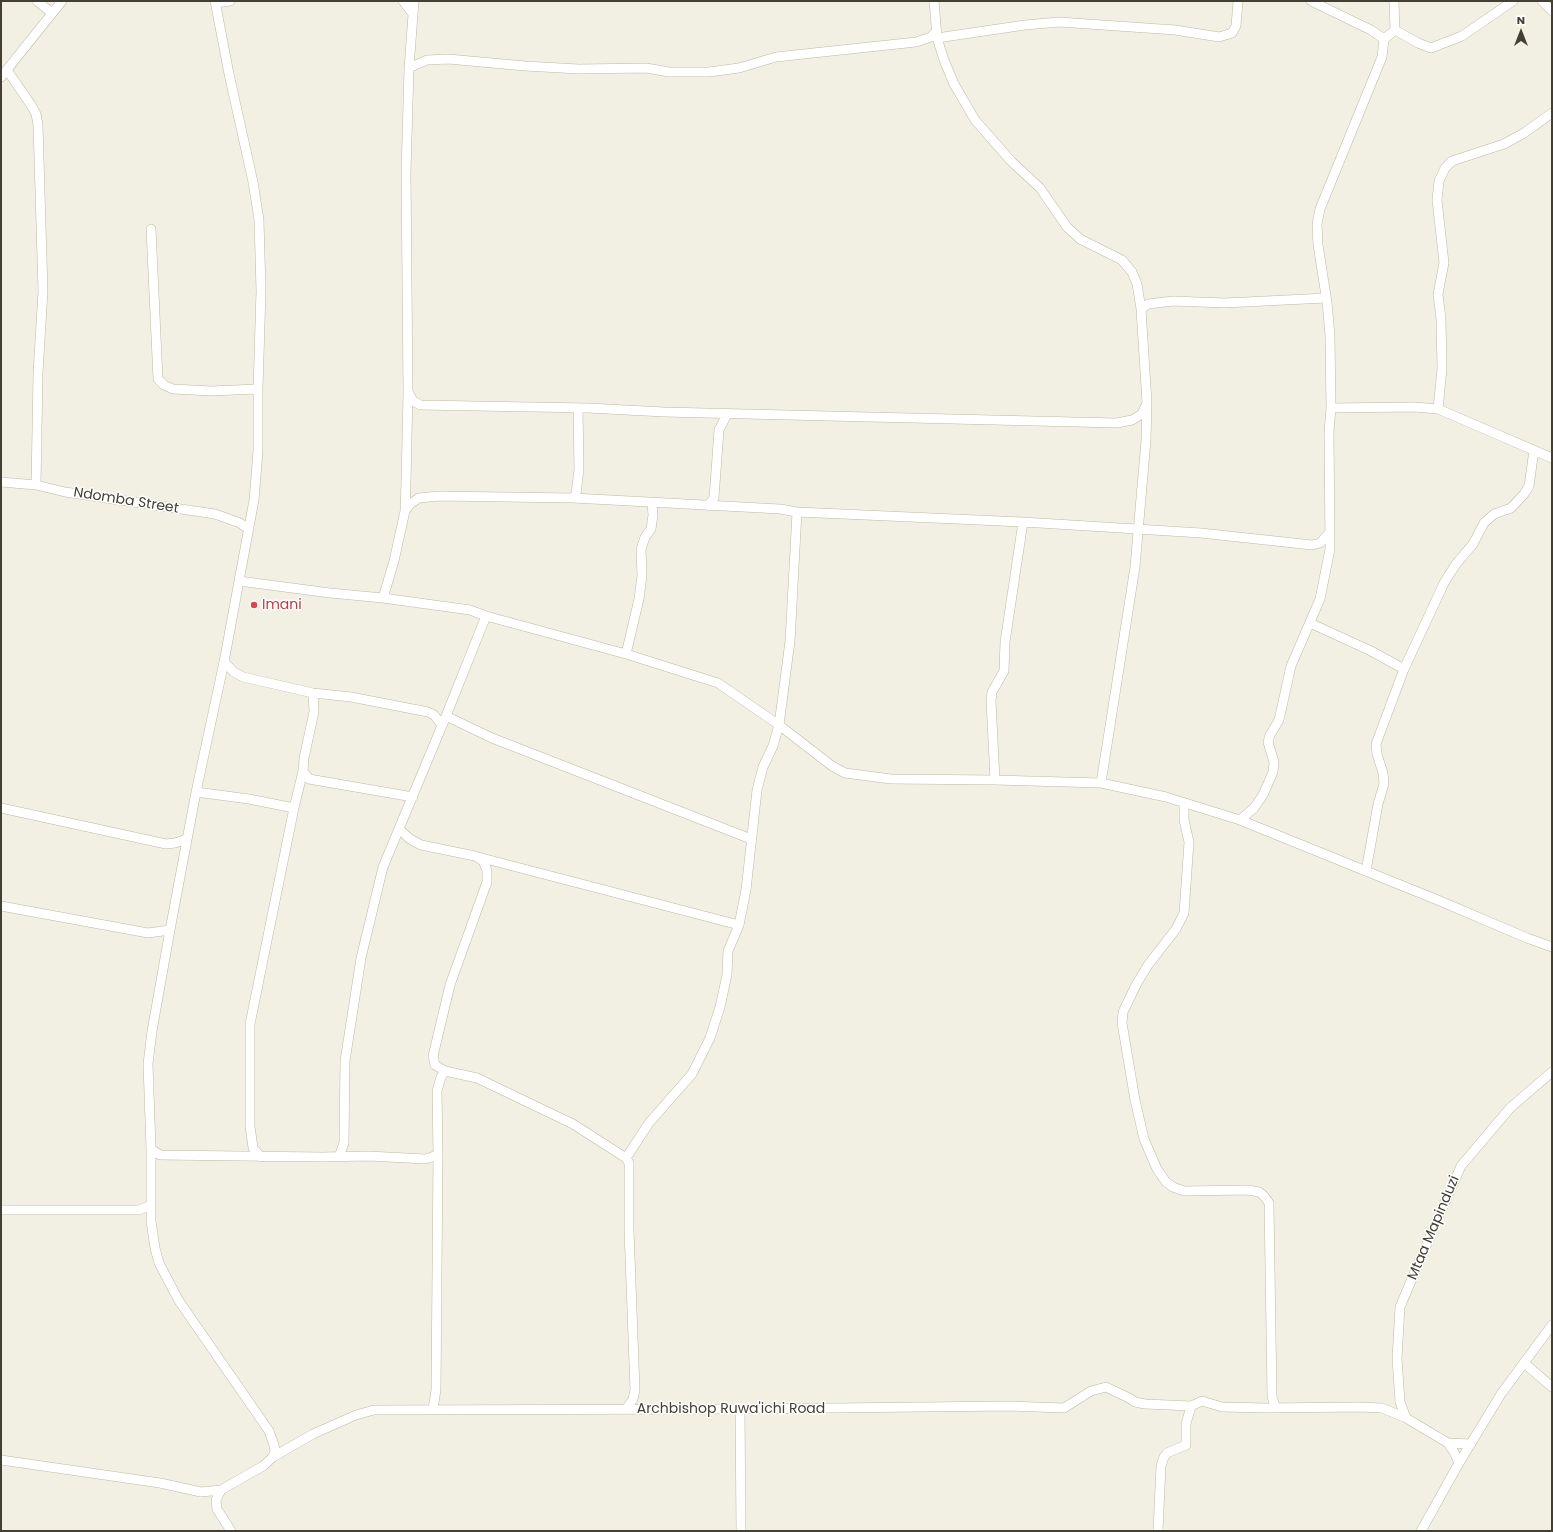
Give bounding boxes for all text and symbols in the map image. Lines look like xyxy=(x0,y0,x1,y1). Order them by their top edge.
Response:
north arrow xyxy=(1501,12,1541,52)
text: N xyxy=(1517,12,1525,28)
street label: Ndomba Street xyxy=(72,484,180,518)
place label: Imani xyxy=(262,597,302,613)
marker: Imani xyxy=(249,600,259,610)
street label: Mtaa Mapinduzi xyxy=(1404,1173,1464,1283)
street label: Archbishop Ruwa'ichi Road xyxy=(637,1401,825,1417)

